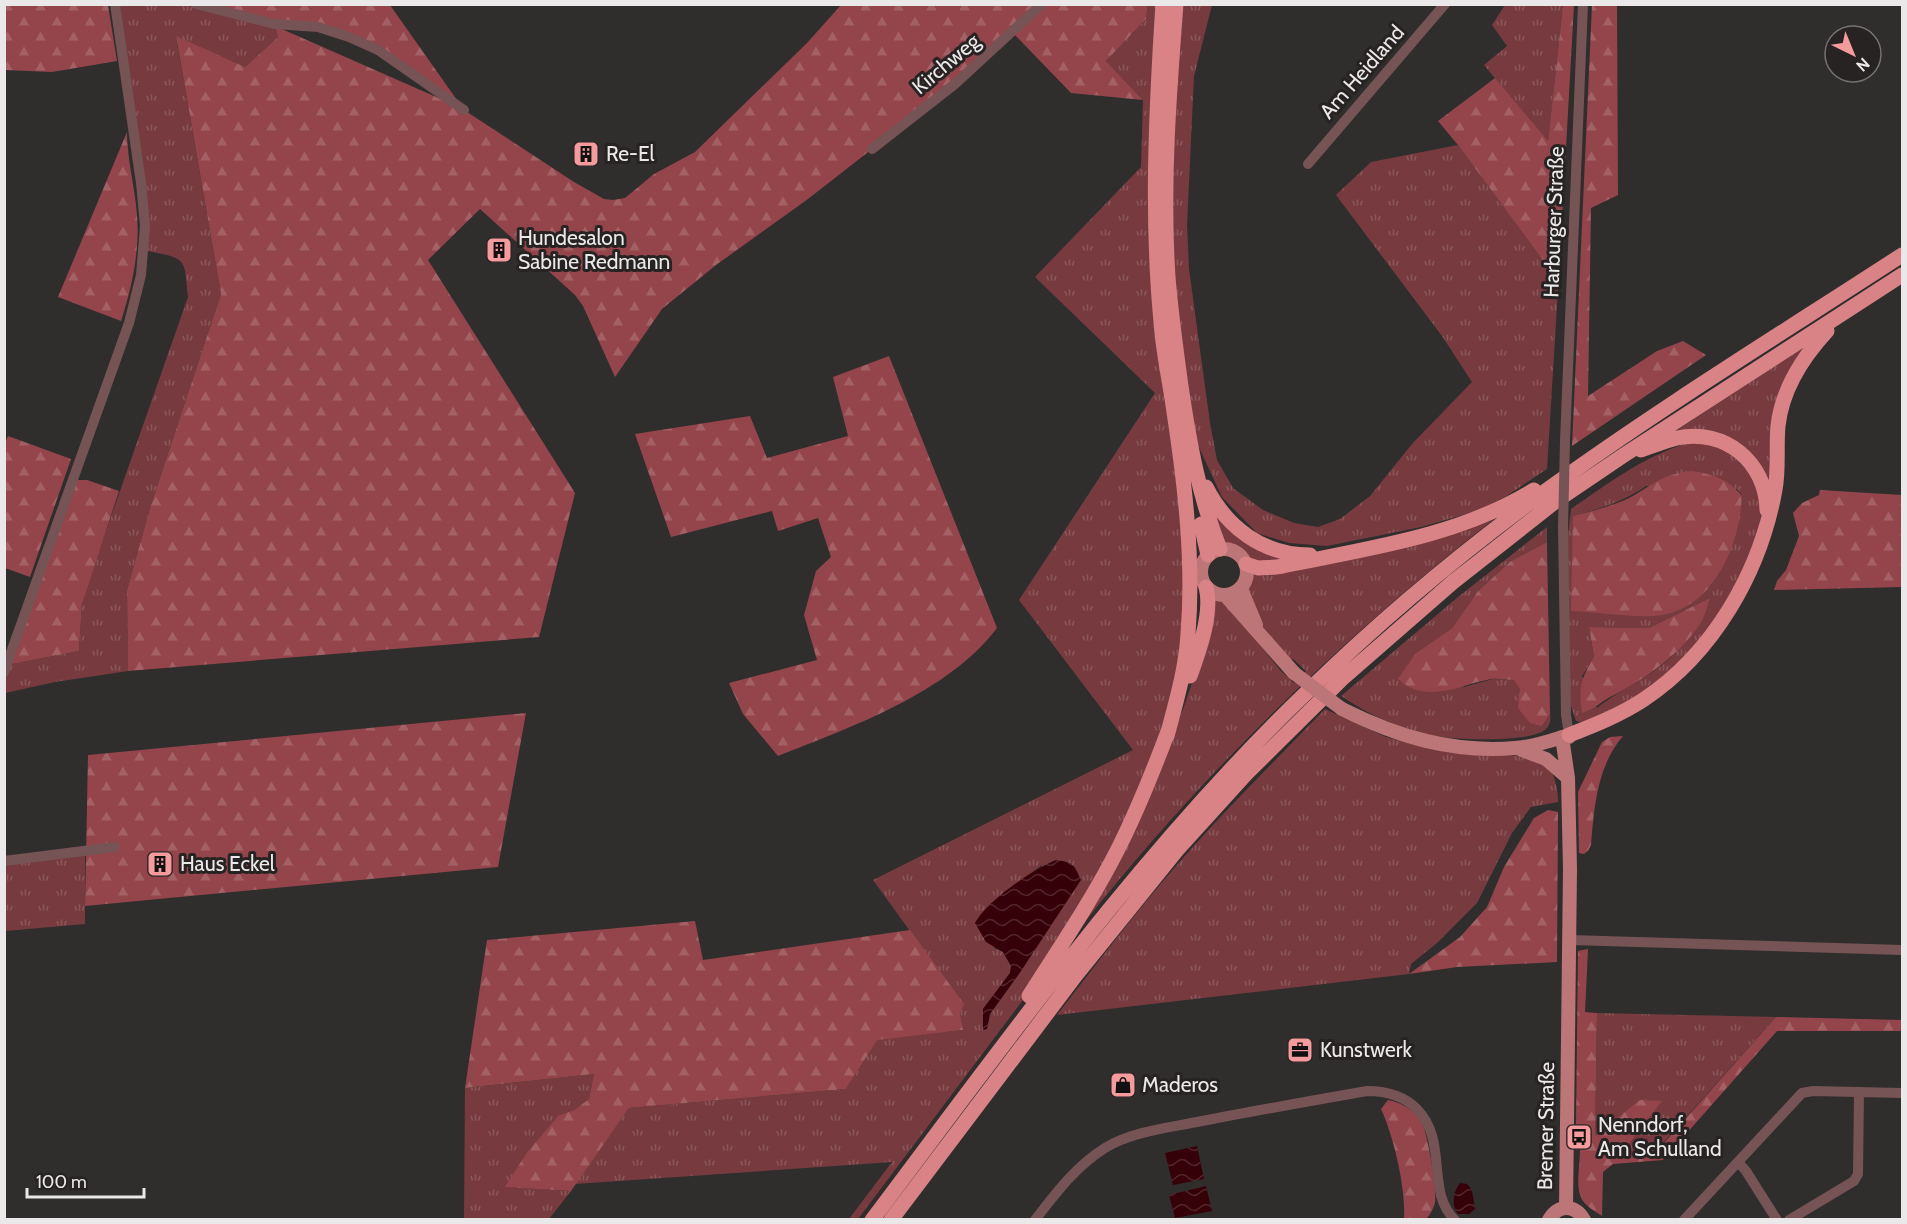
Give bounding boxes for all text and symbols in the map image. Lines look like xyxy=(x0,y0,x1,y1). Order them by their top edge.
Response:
street label: Am Heidland xyxy=(1314,20,1409,124)
north arrow xyxy=(1823,24,1883,84)
street label: Kirchweg xyxy=(907,28,985,99)
text: N xyxy=(1852,54,1874,75)
building icon: Re-El xyxy=(571,139,601,169)
place label: Re-El xyxy=(606,141,655,166)
street label: Harburger Straße xyxy=(1538,146,1569,298)
place label: Hundesalon Sabine Redmann xyxy=(518,225,670,274)
building icon: Hundesalon Sabine Redmann xyxy=(484,235,514,265)
building icon: Haus Eckel xyxy=(145,849,175,879)
place label: Haus Eckel xyxy=(180,851,275,876)
office icon: Kunstwerk xyxy=(1285,1035,1315,1065)
place label: Kunstwerk xyxy=(1320,1037,1412,1062)
street label: Bremer Straße xyxy=(1532,1061,1559,1190)
shop icon: Maderos xyxy=(1108,1070,1138,1100)
place label: Maderos xyxy=(1142,1072,1218,1097)
place label: Nenndorf, Am Schulland xyxy=(1598,1112,1722,1161)
bus stop icon: Nenndorf, Am Schulland xyxy=(1564,1122,1594,1152)
scale bar xyxy=(27,1161,144,1199)
text: 100 m xyxy=(36,1171,87,1193)

